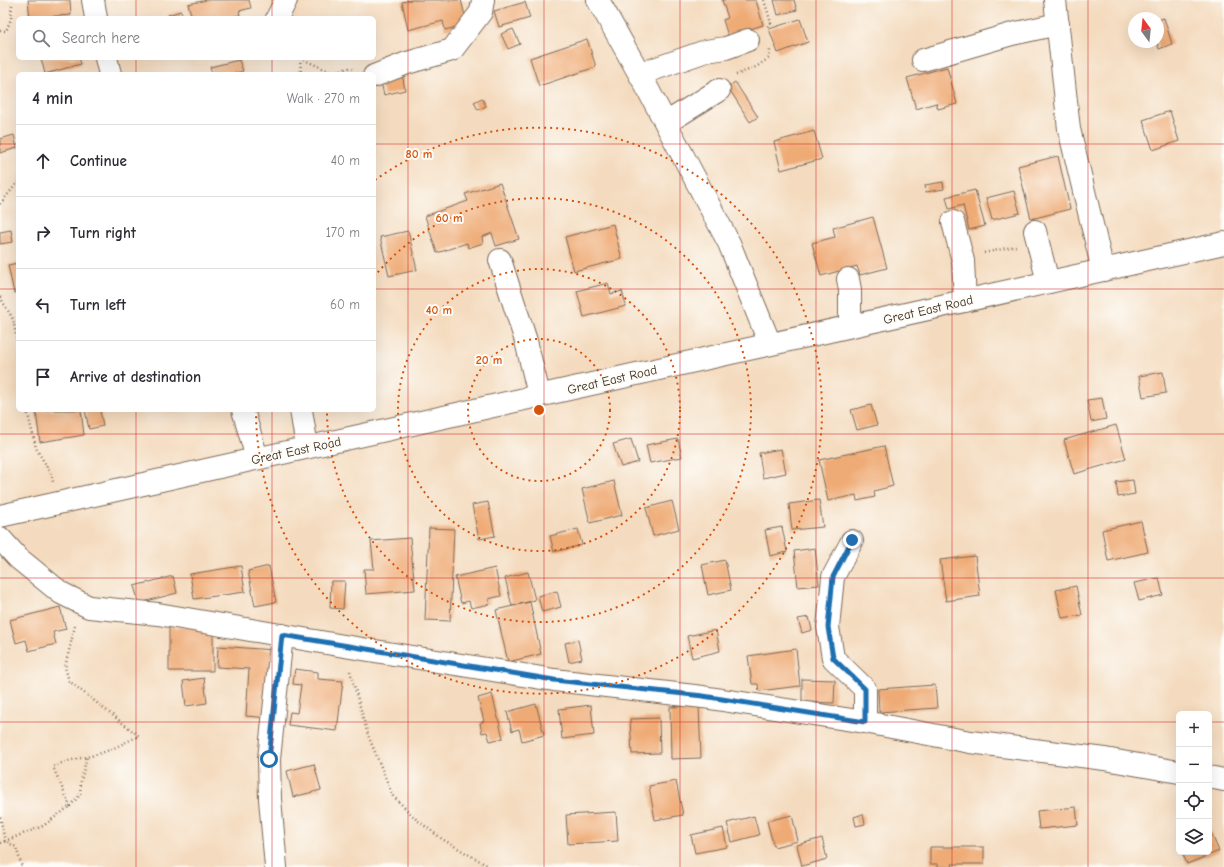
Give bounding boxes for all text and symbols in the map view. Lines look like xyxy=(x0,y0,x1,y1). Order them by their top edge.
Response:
north arrow xyxy=(1128,12,1164,48)
search box xyxy=(16,16,376,60)
icon: search xyxy=(30,27,52,49)
text: Search here xyxy=(62,29,140,47)
text: 4 min xyxy=(32,89,73,108)
text: Walk · 270 m xyxy=(287,91,360,106)
text: 80 m xyxy=(406,147,432,161)
icon: ahead xyxy=(32,150,54,172)
text: Continue xyxy=(70,152,127,170)
text: 40 m xyxy=(331,153,360,168)
text: 60 m xyxy=(436,211,462,225)
icon: right xyxy=(32,222,54,244)
text: Turn right xyxy=(70,224,136,242)
text: 170 m xyxy=(326,225,360,240)
street label: Great East Road xyxy=(882,292,974,327)
icon: left xyxy=(32,294,54,316)
text: Turn left xyxy=(70,296,126,314)
text: 60 m xyxy=(330,297,360,312)
text: 40 m xyxy=(426,303,452,317)
text: 20 m xyxy=(476,353,502,367)
street label: Great East Road xyxy=(566,362,658,397)
icon: arrive xyxy=(32,366,54,388)
text: Arrive at destination xyxy=(70,368,201,386)
centre of rings xyxy=(532,403,546,417)
street label: Great East Road xyxy=(250,434,342,467)
route end xyxy=(843,531,861,549)
map controls xyxy=(1176,711,1212,855)
button: + xyxy=(1176,711,1212,747)
button: − xyxy=(1176,747,1212,783)
route start xyxy=(260,750,278,768)
button: locate xyxy=(1176,783,1212,819)
button: layers xyxy=(1176,819,1212,855)

